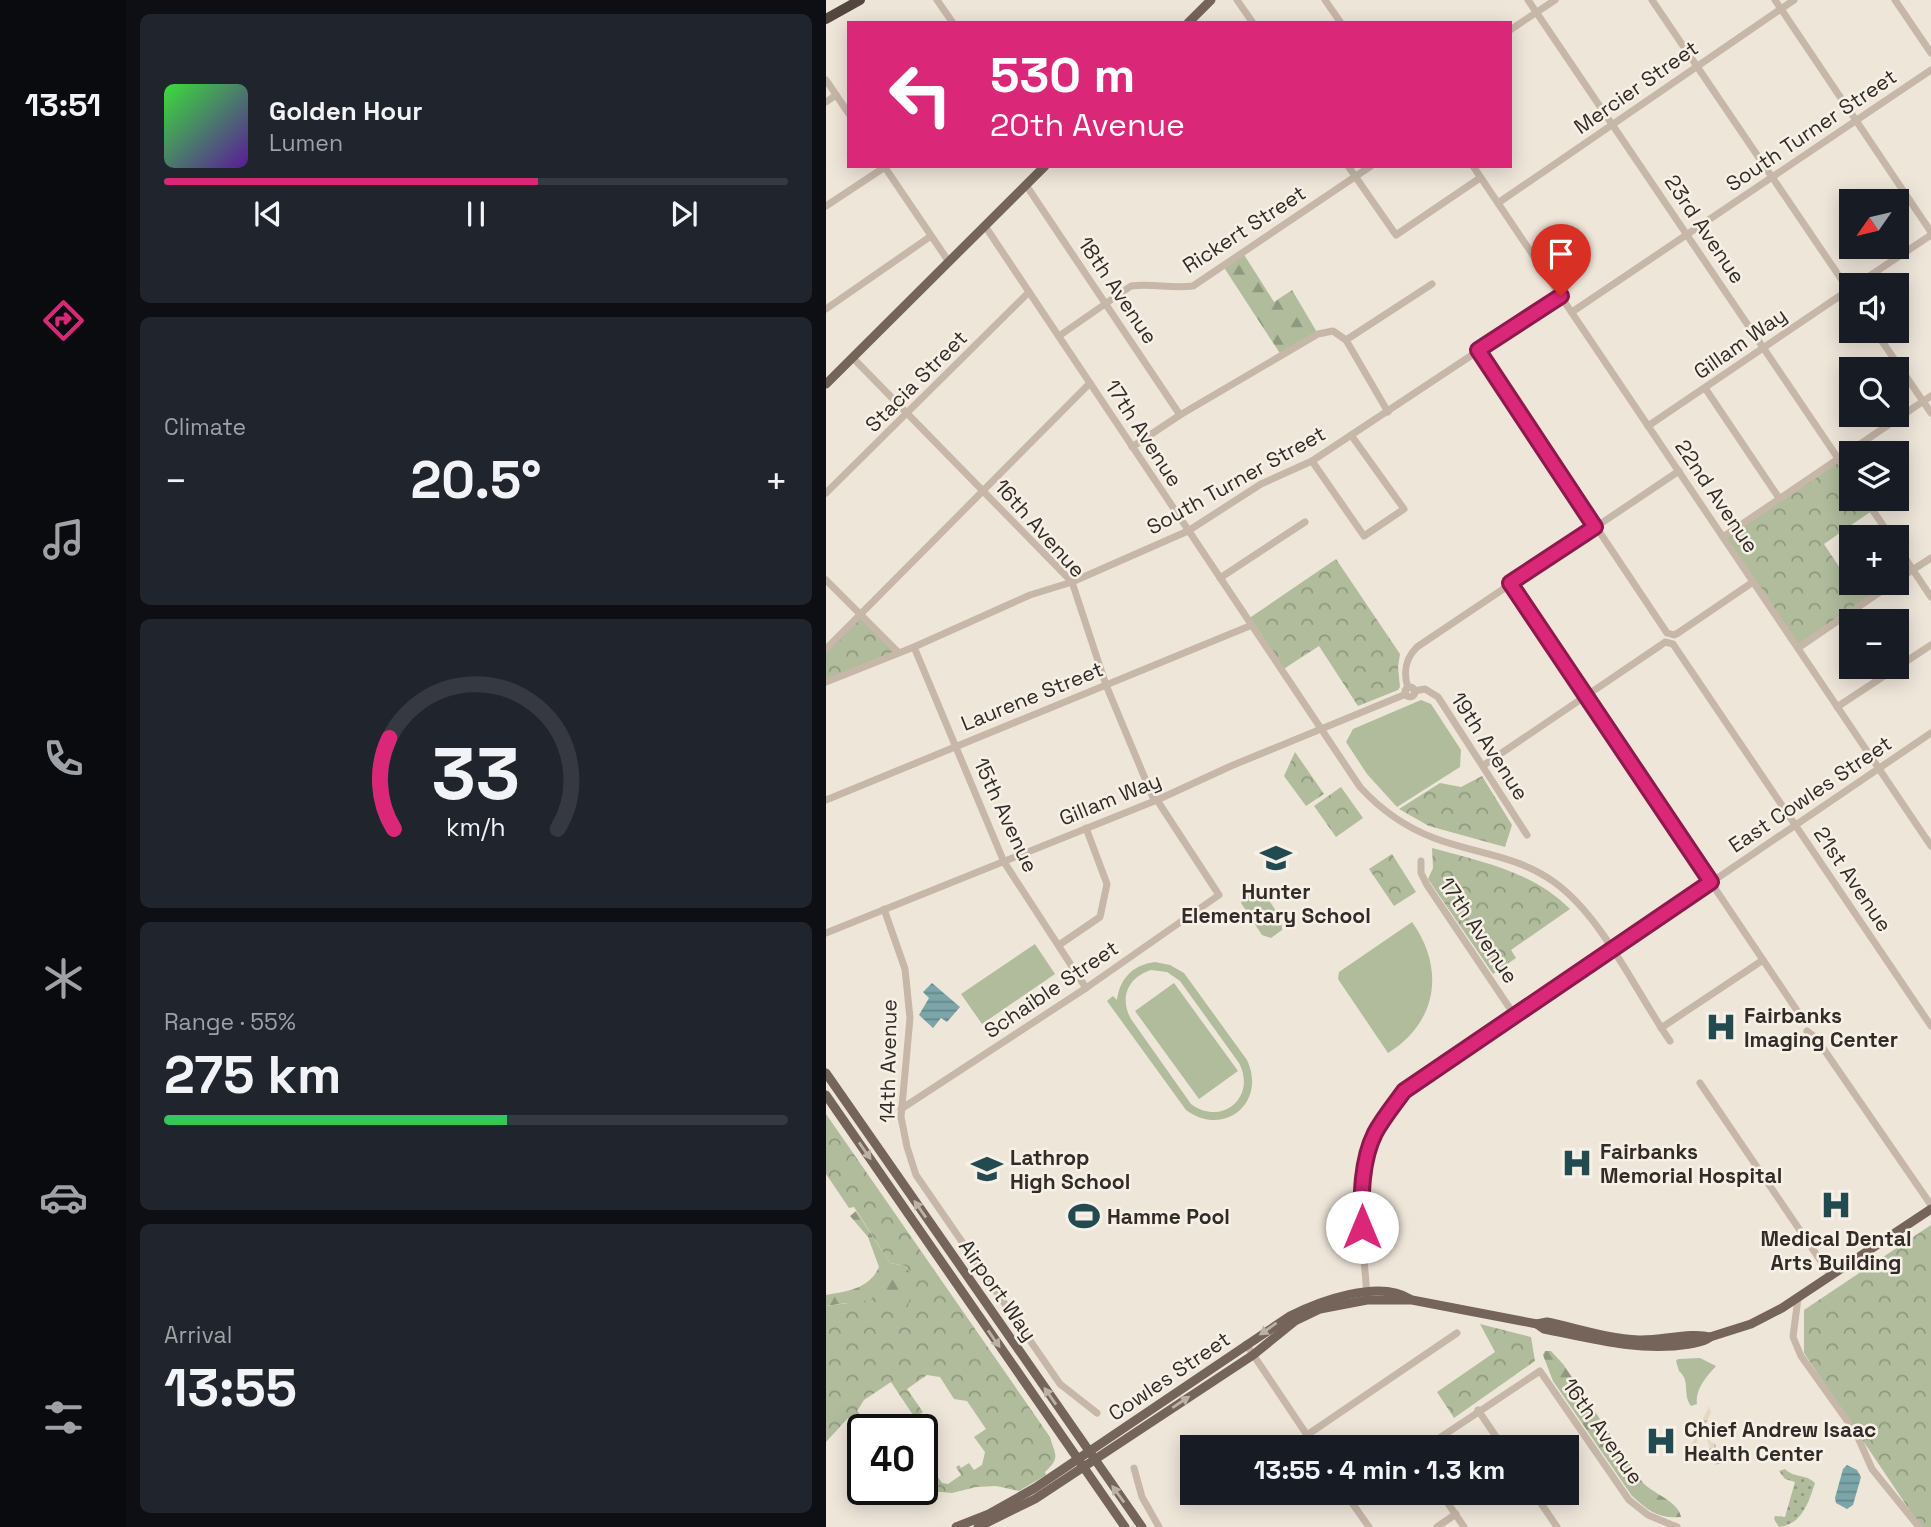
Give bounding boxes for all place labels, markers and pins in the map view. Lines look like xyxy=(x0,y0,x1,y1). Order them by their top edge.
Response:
pin xyxy=(1531,224,1591,296)
school or university icon: Hunter Elementary School xyxy=(1259,841,1293,875)
place label: Hunter Elementary School xyxy=(1181,878,1371,929)
place label: Fairbanks Imaging Center xyxy=(1744,1002,1898,1053)
hospital icon: Fairbanks Imaging Center xyxy=(1704,1010,1738,1044)
place label: Fairbanks Memorial Hospital xyxy=(1600,1138,1782,1189)
place label: Lathrop High School xyxy=(1010,1144,1130,1195)
hospital icon: Fairbanks Memorial Hospital xyxy=(1560,1146,1594,1180)
school or university icon: Lathrop High School xyxy=(970,1152,1004,1186)
hospital icon: Medical Dental Arts Building xyxy=(1819,1188,1853,1222)
sports icon: Hamme Pool xyxy=(1067,1199,1101,1233)
place label: Hamme Pool xyxy=(1107,1203,1230,1230)
place label: Medical Dental Arts Building xyxy=(1760,1225,1912,1276)
place label: Chief Andrew Isaac Health Center xyxy=(1684,1416,1876,1467)
hospital icon: Chief Andrew Isaac Health Center xyxy=(1644,1424,1678,1458)

